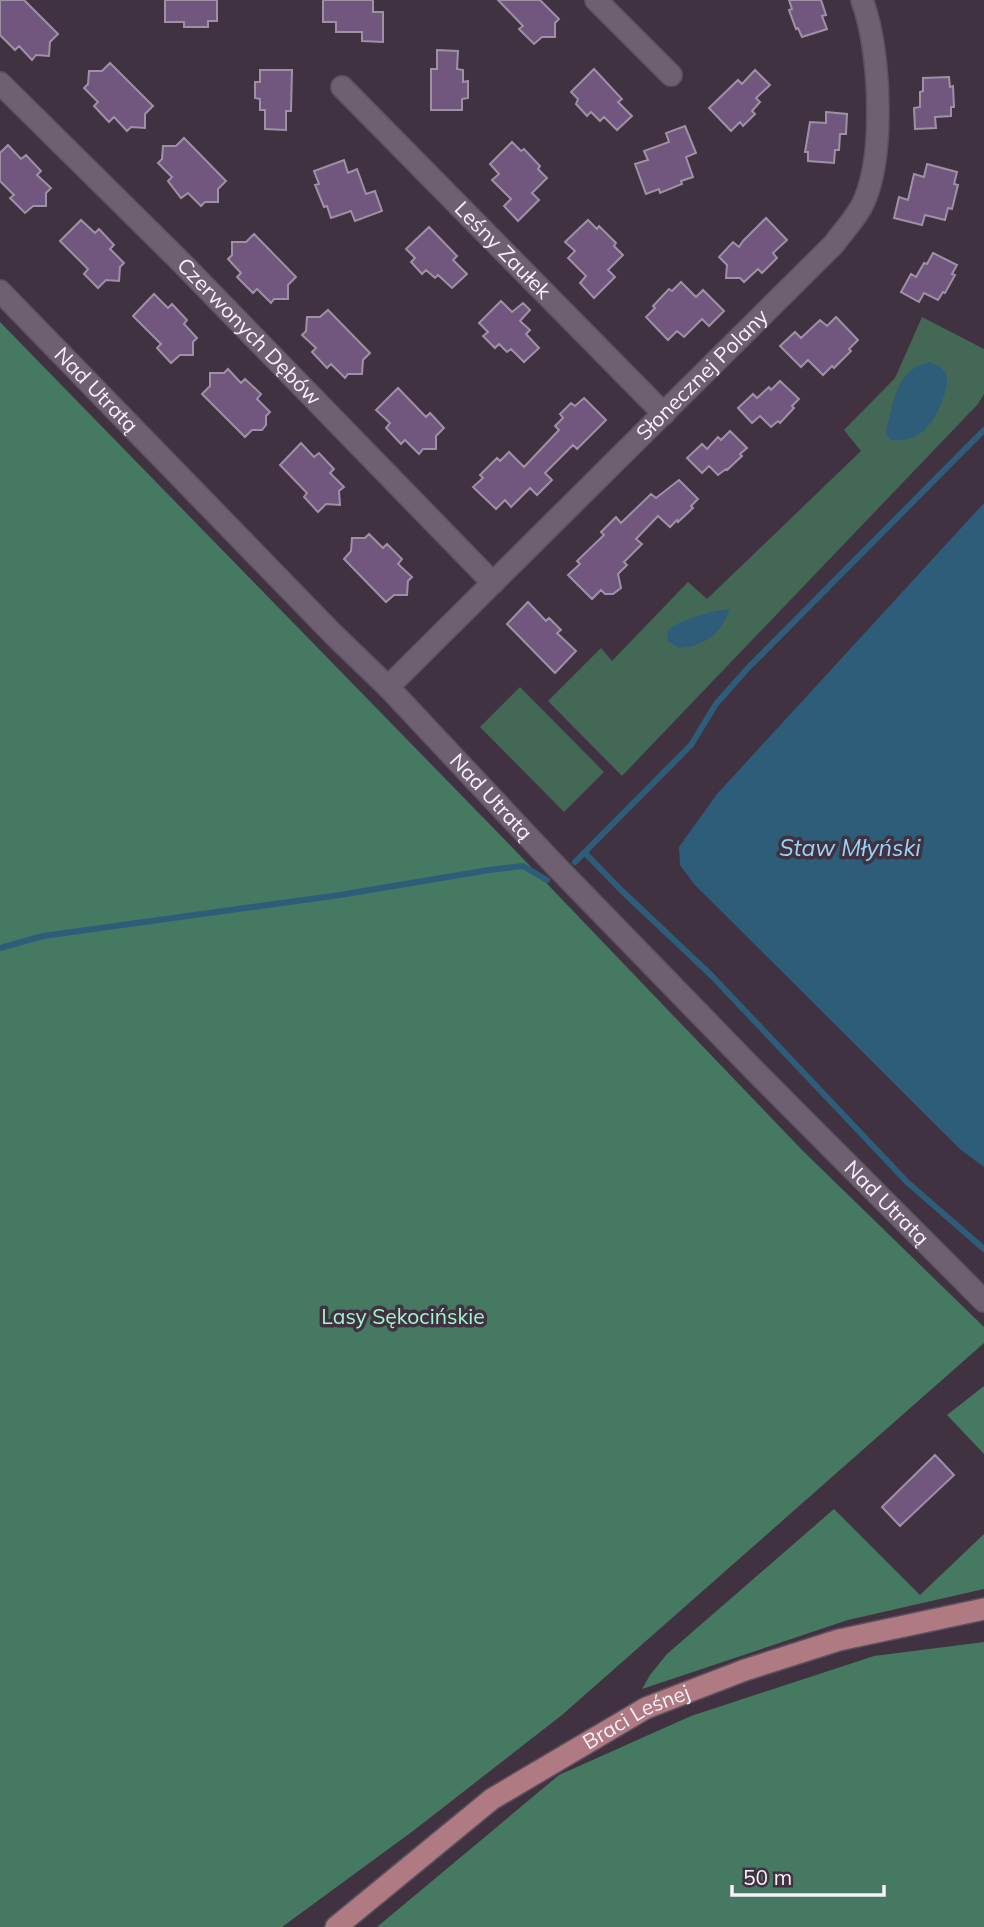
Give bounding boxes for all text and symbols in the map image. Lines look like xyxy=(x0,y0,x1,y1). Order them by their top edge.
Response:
street label: Leśny Zaułek xyxy=(450,195,557,304)
street label: Czerwonych Dębów xyxy=(172,252,327,410)
street label: Słonecznej Polany xyxy=(630,303,773,445)
street label: Nad Utratą xyxy=(49,341,144,438)
street label: Nad Utratą xyxy=(445,747,539,845)
water label: Staw Młyński xyxy=(779,833,921,862)
street label: Nad Utratą xyxy=(839,1154,935,1250)
park label: Lasy Sękocińskie xyxy=(321,1303,485,1329)
street label: Braci Leśnej xyxy=(577,1678,693,1755)
scale bar xyxy=(732,1854,884,1898)
text: 50 m xyxy=(743,1864,792,1890)

